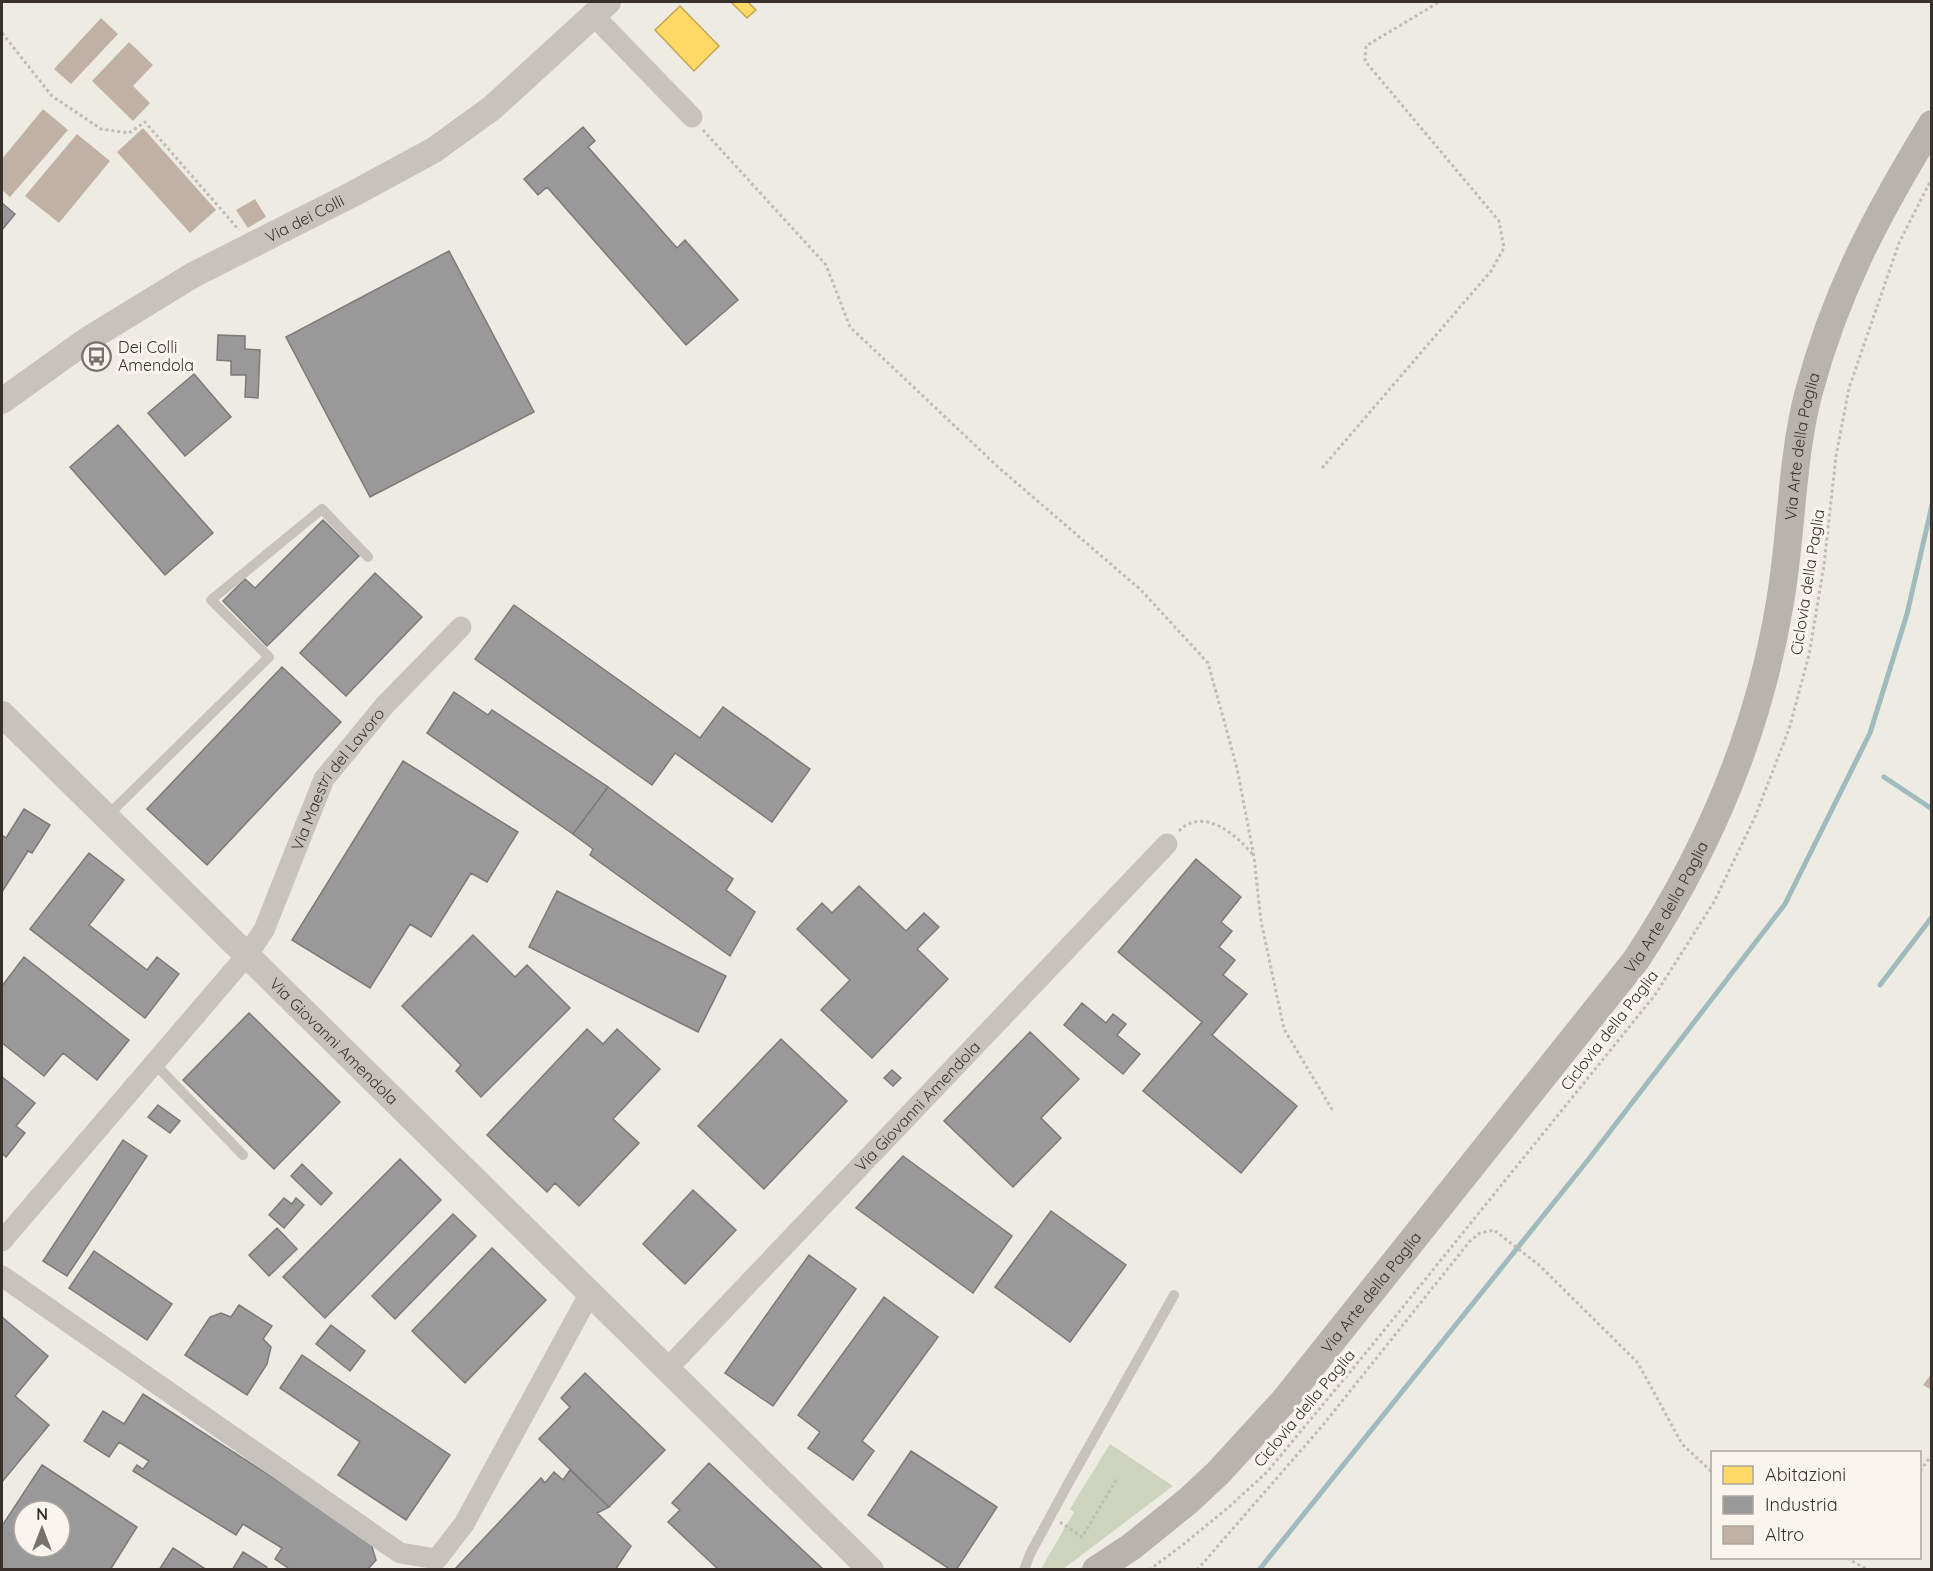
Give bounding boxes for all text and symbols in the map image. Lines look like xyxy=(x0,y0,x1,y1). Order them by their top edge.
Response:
street label: Via dei Colli xyxy=(262,190,347,247)
place label: Dei Colli Amendola xyxy=(118,337,194,375)
bus stop icon: Dei Colli Amendola xyxy=(81,340,113,372)
street label: Via Arte della Paglia xyxy=(1780,370,1824,521)
street label: Ciclovia della Paglia xyxy=(1786,508,1828,656)
street label: Via Maestri del Lavoro xyxy=(287,704,389,853)
street label: Via Arte della Paglia xyxy=(1620,838,1712,977)
street label: Ciclovia della Paglia xyxy=(1556,966,1662,1094)
street label: Via Giovanni Amendola xyxy=(265,973,403,1109)
street label: Via Giovanni Amendola xyxy=(851,1037,984,1176)
street label: Via Arte della Paglia xyxy=(1316,1228,1425,1357)
street label: Ciclovia della Paglia xyxy=(1249,1345,1359,1471)
legend xyxy=(1711,1451,1921,1559)
text: Abitazioni xyxy=(1765,1463,1846,1486)
text: Industria xyxy=(1765,1493,1838,1516)
north arrow xyxy=(12,1499,72,1559)
text: N xyxy=(36,1504,48,1524)
text: Altro xyxy=(1765,1523,1804,1546)

